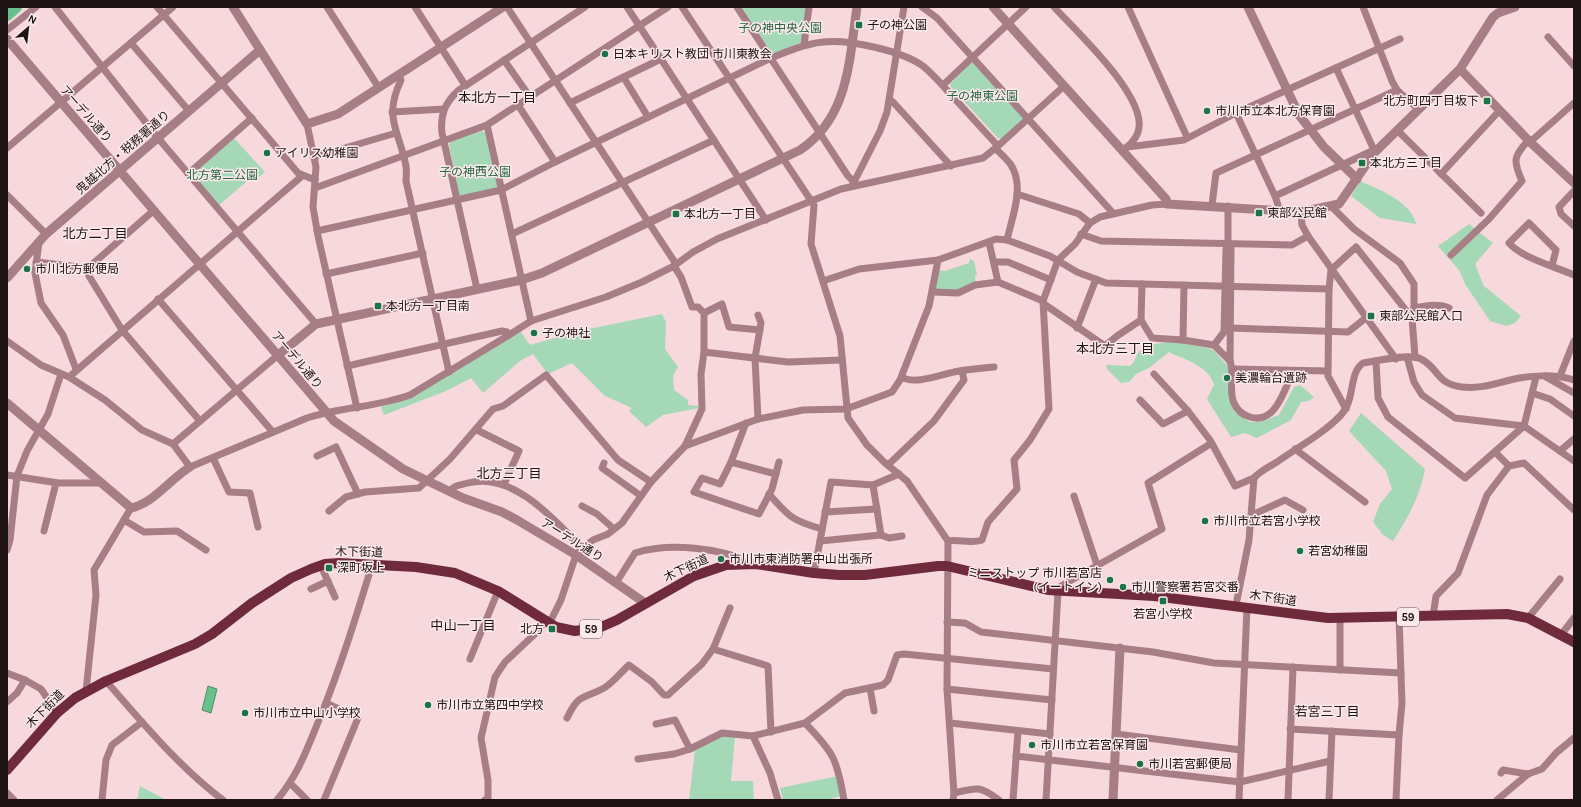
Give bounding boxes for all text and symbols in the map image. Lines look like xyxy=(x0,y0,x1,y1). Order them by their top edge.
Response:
north arrow xyxy=(8,8,48,48)
text: N xyxy=(26,12,39,27)
place label: 子の神公園 xyxy=(867,18,927,32)
marker: 子の神公園 xyxy=(854,20,864,30)
park label: 子の神中央公園 xyxy=(738,21,822,35)
place label: 日本キリスト教団 市川東教会 xyxy=(613,47,772,61)
marker: 日本キリスト教団 市川東教会 xyxy=(600,49,610,59)
street label: アーデル通り xyxy=(57,83,115,145)
park label: 子の神東公園 xyxy=(946,89,1018,103)
district label: 本北方一丁目 xyxy=(458,90,536,105)
place label: 北方町四丁目坂下 xyxy=(1383,94,1479,108)
marker: 北方町四丁目坂下 xyxy=(1482,96,1492,106)
place label: 市川市立本北方保育園 xyxy=(1215,104,1335,118)
marker: 市川市立本北方保育園 xyxy=(1202,106,1212,116)
street label: 鬼越北方・税務署通り xyxy=(73,107,173,197)
place label: アイリス幼稚園 xyxy=(275,146,358,160)
marker: アイリス幼稚園 xyxy=(262,148,272,158)
place label: 本北方三丁目 xyxy=(1370,156,1442,170)
marker: 本北方三丁目 xyxy=(1357,158,1367,168)
park label: 子の神西公園 xyxy=(439,165,511,179)
park label: 北方第二公園 xyxy=(186,168,258,182)
place label: 東部公民館 xyxy=(1267,206,1327,220)
place label: 本北方一丁目 xyxy=(684,207,756,221)
marker: 東部公民館 xyxy=(1254,208,1264,218)
marker: 本北方一丁目 xyxy=(671,209,681,219)
district label: 北方二丁目 xyxy=(62,226,128,241)
place label: 市川北方郵便局 xyxy=(35,262,119,276)
marker: 市川北方郵便局 xyxy=(22,264,32,274)
place label: 本北方一丁目南 xyxy=(386,299,470,313)
marker: 本北方一丁目南 xyxy=(373,301,383,311)
place label: 東部公民館入口 xyxy=(1379,309,1463,323)
marker: 東部公民館入口 xyxy=(1366,311,1376,321)
place label: 子の神社 xyxy=(542,326,590,340)
street label: アーデル通り xyxy=(269,328,325,392)
marker: 子の神社 xyxy=(529,328,539,338)
district label: 本北方三丁目 xyxy=(1076,341,1154,356)
place label: 美濃輪台遺跡 xyxy=(1235,371,1307,385)
marker: 美濃輪台遺跡 xyxy=(1222,373,1232,383)
district label: 北方三丁目 xyxy=(476,466,542,481)
place label: 市川市立若宮小学校 xyxy=(1213,514,1321,528)
street label: アーデル通り xyxy=(538,515,606,565)
marker: 市川市立若宮小学校 xyxy=(1200,516,1210,526)
place label: 若宮幼稚園 xyxy=(1308,544,1368,558)
street label: 木下街道 xyxy=(335,545,383,559)
marker: 若宮幼稚園 xyxy=(1295,546,1305,556)
street label: 木下街道 xyxy=(661,552,711,584)
place label: 市川市東消防署中山出張所 xyxy=(729,552,873,566)
marker: 市川市東消防署中山出張所 xyxy=(716,554,726,564)
place label: 深町坂上 xyxy=(337,561,385,575)
marker: 深町坂上 xyxy=(324,563,334,573)
place label: ミニストップ 市川若宮店 (イートイン) xyxy=(967,566,1102,594)
marker: ミニストップ 市川若宮店 (イートイン) xyxy=(1105,575,1115,585)
place label: 市川警察署若宮交番 xyxy=(1131,580,1239,594)
marker: 市川警察署若宮交番 xyxy=(1118,582,1128,592)
street label: 木下街道 xyxy=(1248,588,1298,608)
marker: 若宮小学校 xyxy=(1158,596,1168,606)
place label: 若宮小学校 xyxy=(1133,607,1193,621)
road number: 59 xyxy=(1397,608,1419,626)
district label: 中山一丁目 xyxy=(430,618,496,633)
road number: 59 xyxy=(580,620,602,638)
place label: 北方 xyxy=(520,622,544,636)
marker: 北方 xyxy=(547,624,557,634)
street label: 木下街道 xyxy=(23,687,67,731)
place label: 市川市立第四中学校 xyxy=(436,698,544,712)
marker: 市川市立第四中学校 xyxy=(423,700,433,710)
district label: 若宮三丁目 xyxy=(1294,704,1360,719)
place label: 市川市立中山小学校 xyxy=(253,706,361,720)
marker: 市川市立中山小学校 xyxy=(240,708,250,718)
place label: 市川市立若宮保育園 xyxy=(1040,738,1148,752)
marker: 市川市立若宮保育園 xyxy=(1027,740,1037,750)
place label: 市川若宮郵便局 xyxy=(1148,757,1232,771)
marker: 市川若宮郵便局 xyxy=(1135,759,1145,769)

